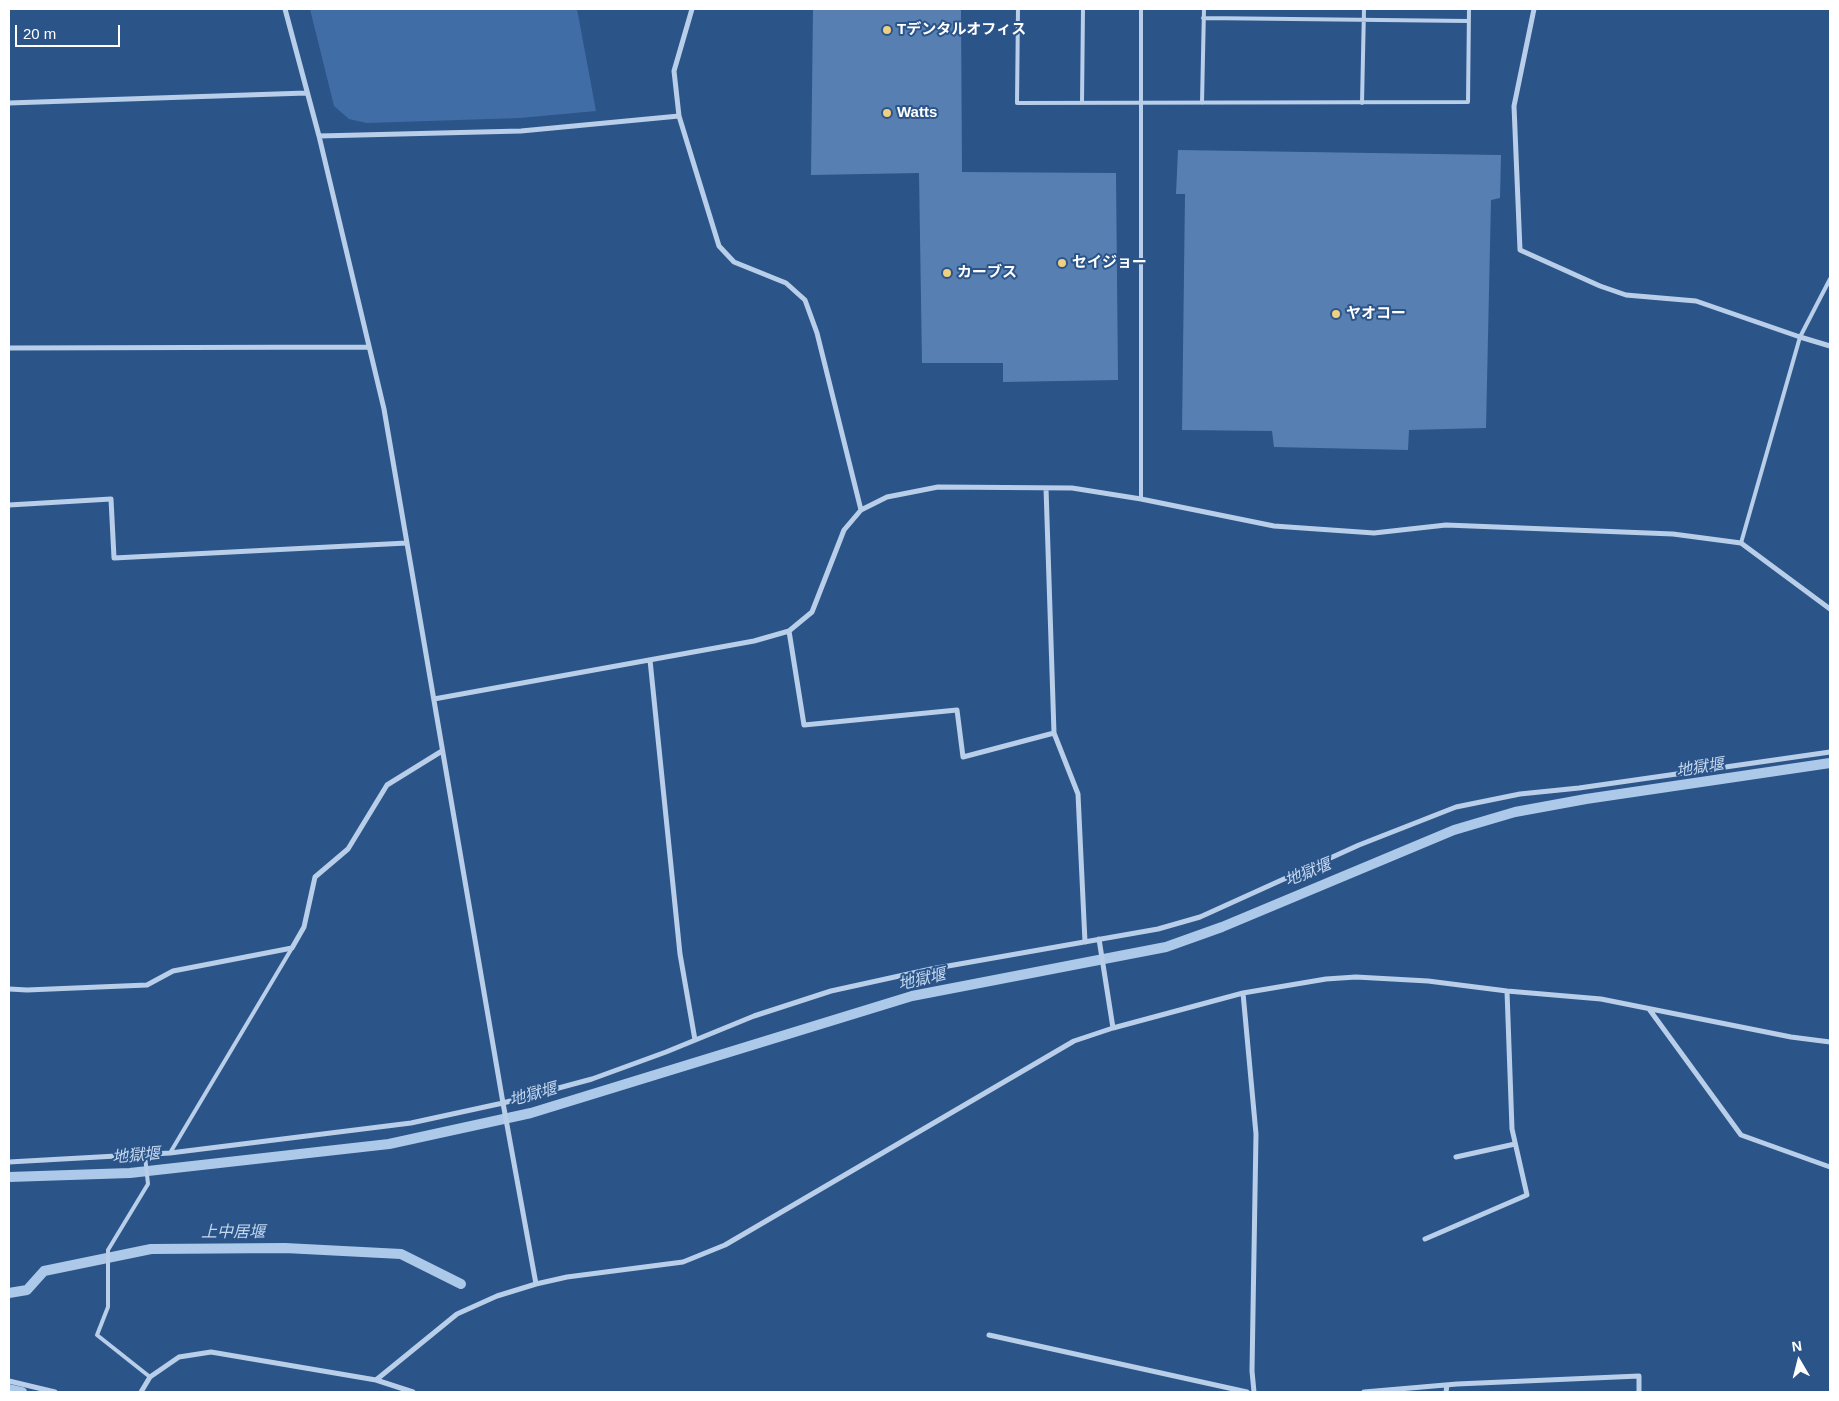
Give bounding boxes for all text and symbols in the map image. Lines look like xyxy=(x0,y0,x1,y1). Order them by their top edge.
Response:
scale bar xyxy=(18,15,122,47)
place label: Tデンタルオフィス xyxy=(897,21,1026,39)
marker: Tデンタルオフィス xyxy=(881,24,893,36)
text: 20 m xyxy=(23,25,56,42)
place label: Watts xyxy=(897,104,937,122)
marker: Watts xyxy=(881,107,893,119)
place label: セイジョー xyxy=(1072,254,1147,272)
marker: セイジョー xyxy=(1056,257,1068,269)
place label: カーブス xyxy=(957,264,1017,282)
marker: カーブス xyxy=(941,267,953,279)
place label: ヤオコー xyxy=(1346,305,1406,323)
marker: ヤオコー xyxy=(1330,308,1342,320)
water label: 地獄堰 xyxy=(1675,755,1725,781)
water label: 地獄堰 xyxy=(1282,855,1334,891)
water label: 地獄堰 xyxy=(896,965,948,995)
water label: 地獄堰 xyxy=(507,1080,559,1110)
water label: 地獄堰 xyxy=(111,1144,161,1168)
water label: 上中居堰 xyxy=(201,1223,265,1243)
north arrow xyxy=(1774,1336,1824,1386)
text: N xyxy=(1791,1338,1803,1355)

